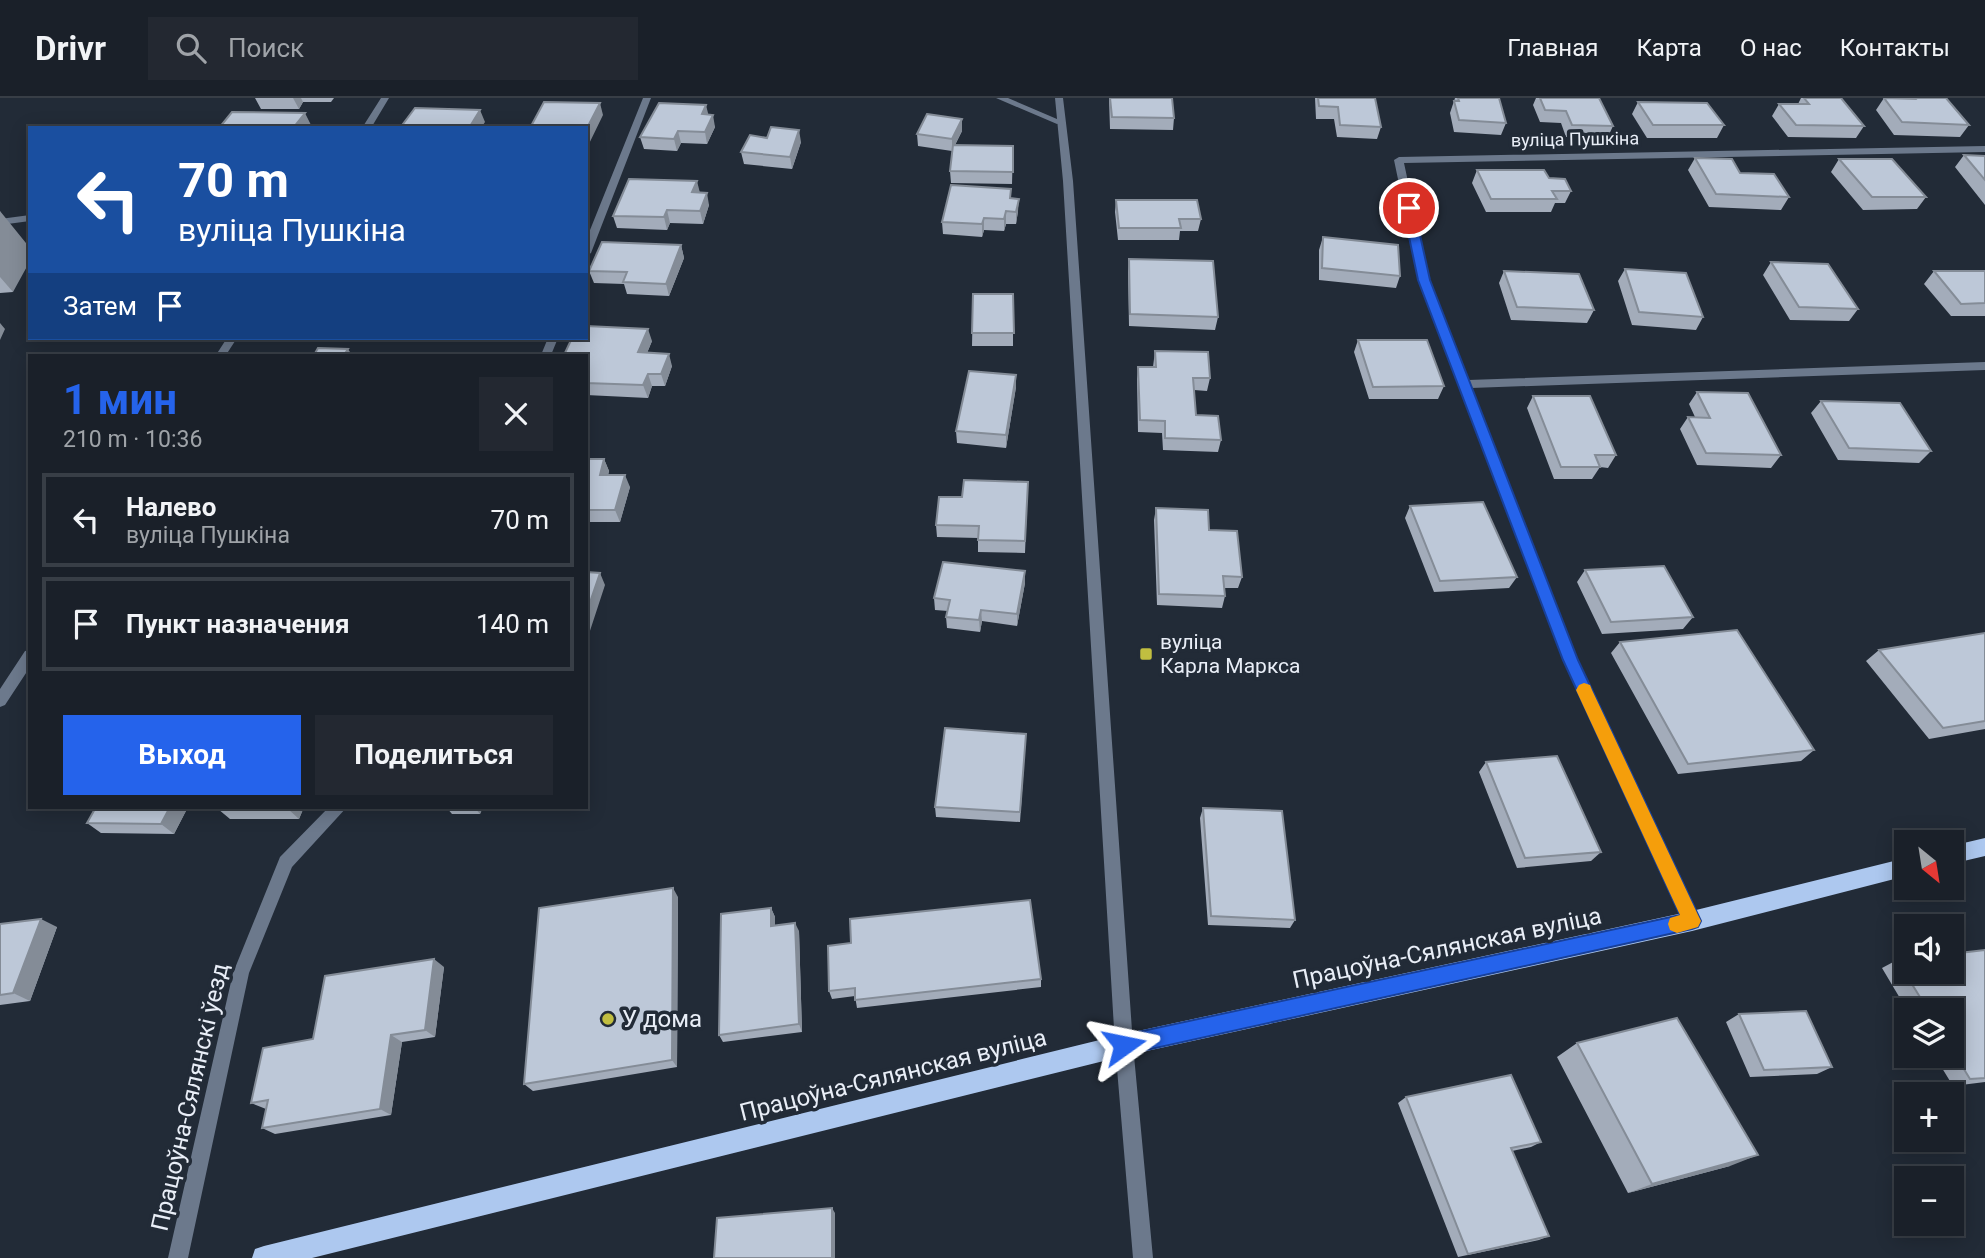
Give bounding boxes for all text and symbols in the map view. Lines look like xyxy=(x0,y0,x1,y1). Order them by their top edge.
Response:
search box xyxy=(148,17,638,80)
text: Drivr xyxy=(35,29,106,68)
icon: search xyxy=(172,29,210,67)
text: Поиск xyxy=(228,33,304,63)
text: Главная xyxy=(1507,34,1598,62)
text: Карта xyxy=(1636,34,1702,62)
text: О нас xyxy=(1740,34,1802,62)
text: Контакты xyxy=(1840,34,1950,62)
street label: вуліца Пушкіна xyxy=(1511,127,1639,151)
text: 70 m xyxy=(178,152,289,209)
icon: left xyxy=(63,154,154,245)
pin xyxy=(1379,178,1439,238)
icon: arrive xyxy=(1390,189,1428,227)
text: вуліца Пушкіна xyxy=(178,211,406,249)
icon: arrive xyxy=(151,287,189,325)
text: Затем xyxy=(63,291,137,321)
text: 1 мин xyxy=(63,375,177,424)
button: close xyxy=(479,377,553,451)
text: 210 m · 10:36 xyxy=(63,426,202,453)
text: Налево xyxy=(126,492,216,522)
icon: left xyxy=(67,501,105,539)
text: 70 m xyxy=(491,505,549,535)
text: вуліца Пушкіна xyxy=(126,522,290,549)
icon: arrive xyxy=(67,605,105,643)
text: Пункт назначения xyxy=(126,609,350,639)
text: 140 m xyxy=(476,609,549,639)
place label: вуліца Карла Маркса xyxy=(1160,630,1301,678)
marker: вуліца Карла Маркса xyxy=(1138,646,1154,662)
button: Выход xyxy=(63,715,301,795)
button: Поделиться xyxy=(315,715,553,795)
north arrow xyxy=(1894,830,1964,900)
map controls xyxy=(1894,830,1964,1236)
street label: Працоўна-Сялянская вуліца xyxy=(1290,902,1604,994)
button: sound xyxy=(1894,914,1964,984)
street label: Працоўна-Сялянскі ўезд xyxy=(146,960,234,1234)
button: layers xyxy=(1894,998,1964,1068)
place label: У дома xyxy=(622,1005,702,1033)
position arrow xyxy=(1087,1008,1161,1082)
marker: У дома xyxy=(600,1011,616,1027)
street label: Працоўна-Сялянская вуліца xyxy=(737,1023,1049,1127)
button: + xyxy=(1894,1082,1964,1152)
button: − xyxy=(1894,1166,1964,1236)

